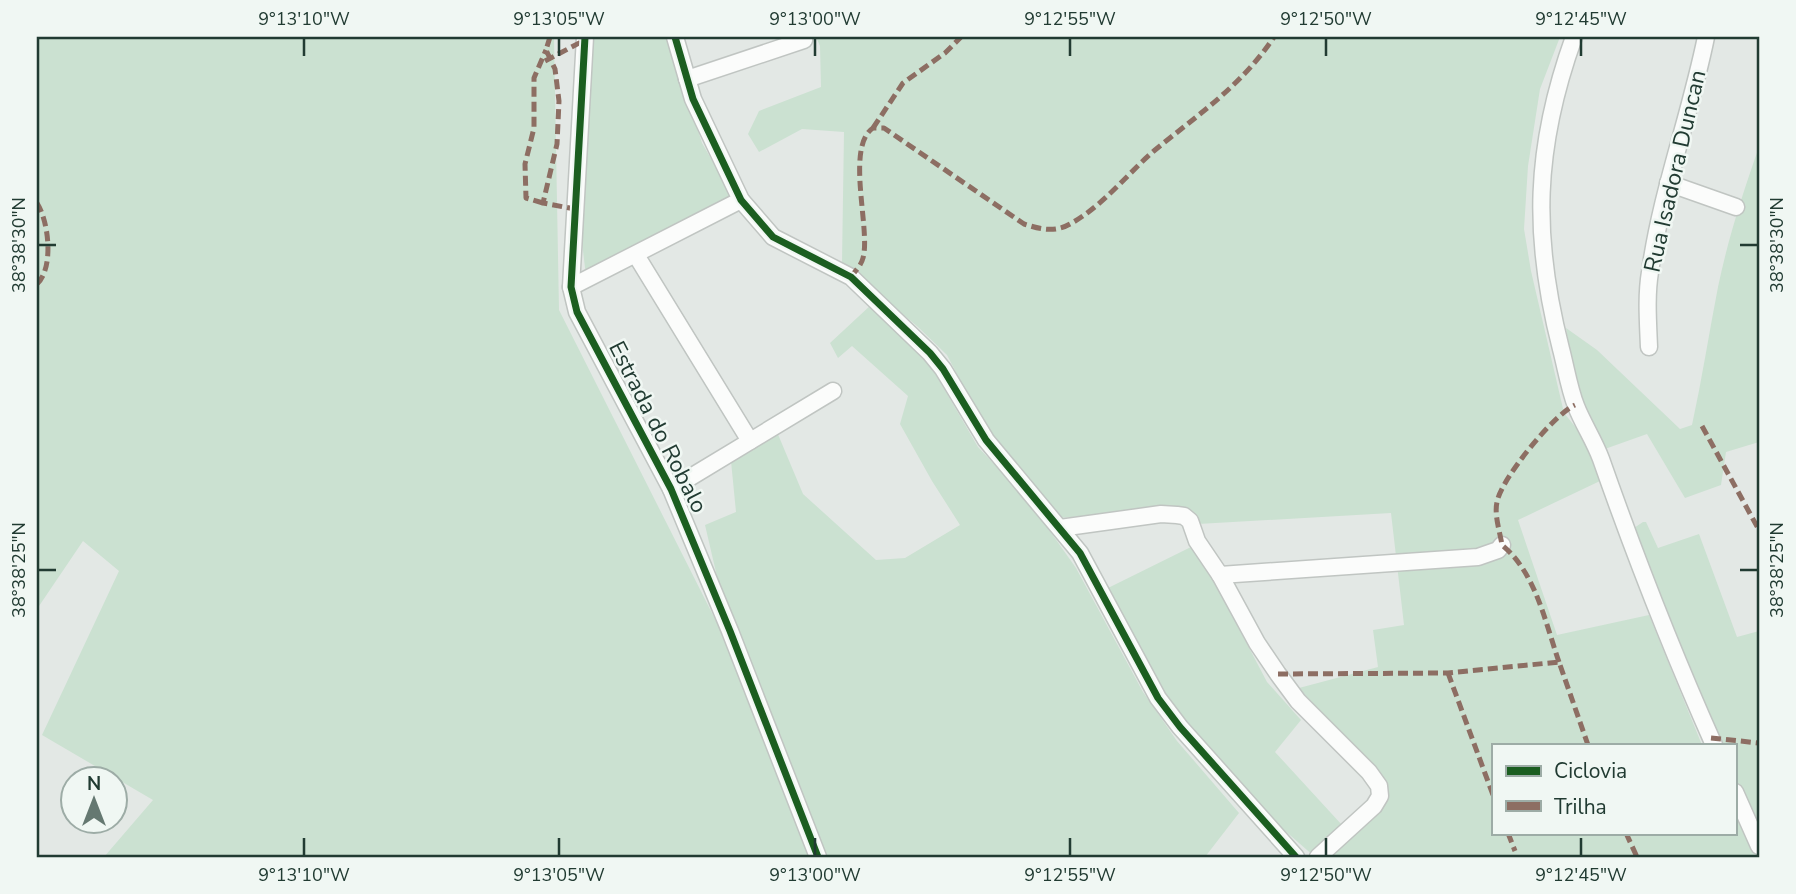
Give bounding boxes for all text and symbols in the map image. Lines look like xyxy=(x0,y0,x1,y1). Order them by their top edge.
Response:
text: 9°13'10"W xyxy=(258,7,350,31)
text: 9°13'05"W xyxy=(513,7,605,31)
text: 9°13'00"W xyxy=(769,7,861,31)
text: 9°12'55"W xyxy=(1024,7,1116,31)
text: 9°12'50"W xyxy=(1280,7,1372,31)
text: 9°12'45"W xyxy=(1535,7,1627,31)
street label: Rua Isadora Duncan xyxy=(1637,67,1713,275)
text: 38°38'30"N xyxy=(7,197,31,293)
text: 38°38'30"N xyxy=(1765,197,1789,293)
street label: Estrada do Robalo xyxy=(601,336,715,518)
text: 38°38'25"N xyxy=(7,522,31,618)
text: 38°38'25"N xyxy=(1765,522,1789,618)
legend xyxy=(1492,744,1736,834)
text: Ciclovia xyxy=(1554,757,1627,785)
north arrow xyxy=(60,764,130,834)
text: N xyxy=(87,771,101,797)
text: Trilha xyxy=(1554,793,1607,821)
text: 9°13'10"W xyxy=(258,863,350,887)
text: 9°13'05"W xyxy=(513,863,605,887)
text: 9°13'00"W xyxy=(769,863,861,887)
text: 9°12'55"W xyxy=(1024,863,1116,887)
text: 9°12'50"W xyxy=(1280,863,1372,887)
text: 9°12'45"W xyxy=(1535,863,1627,887)

